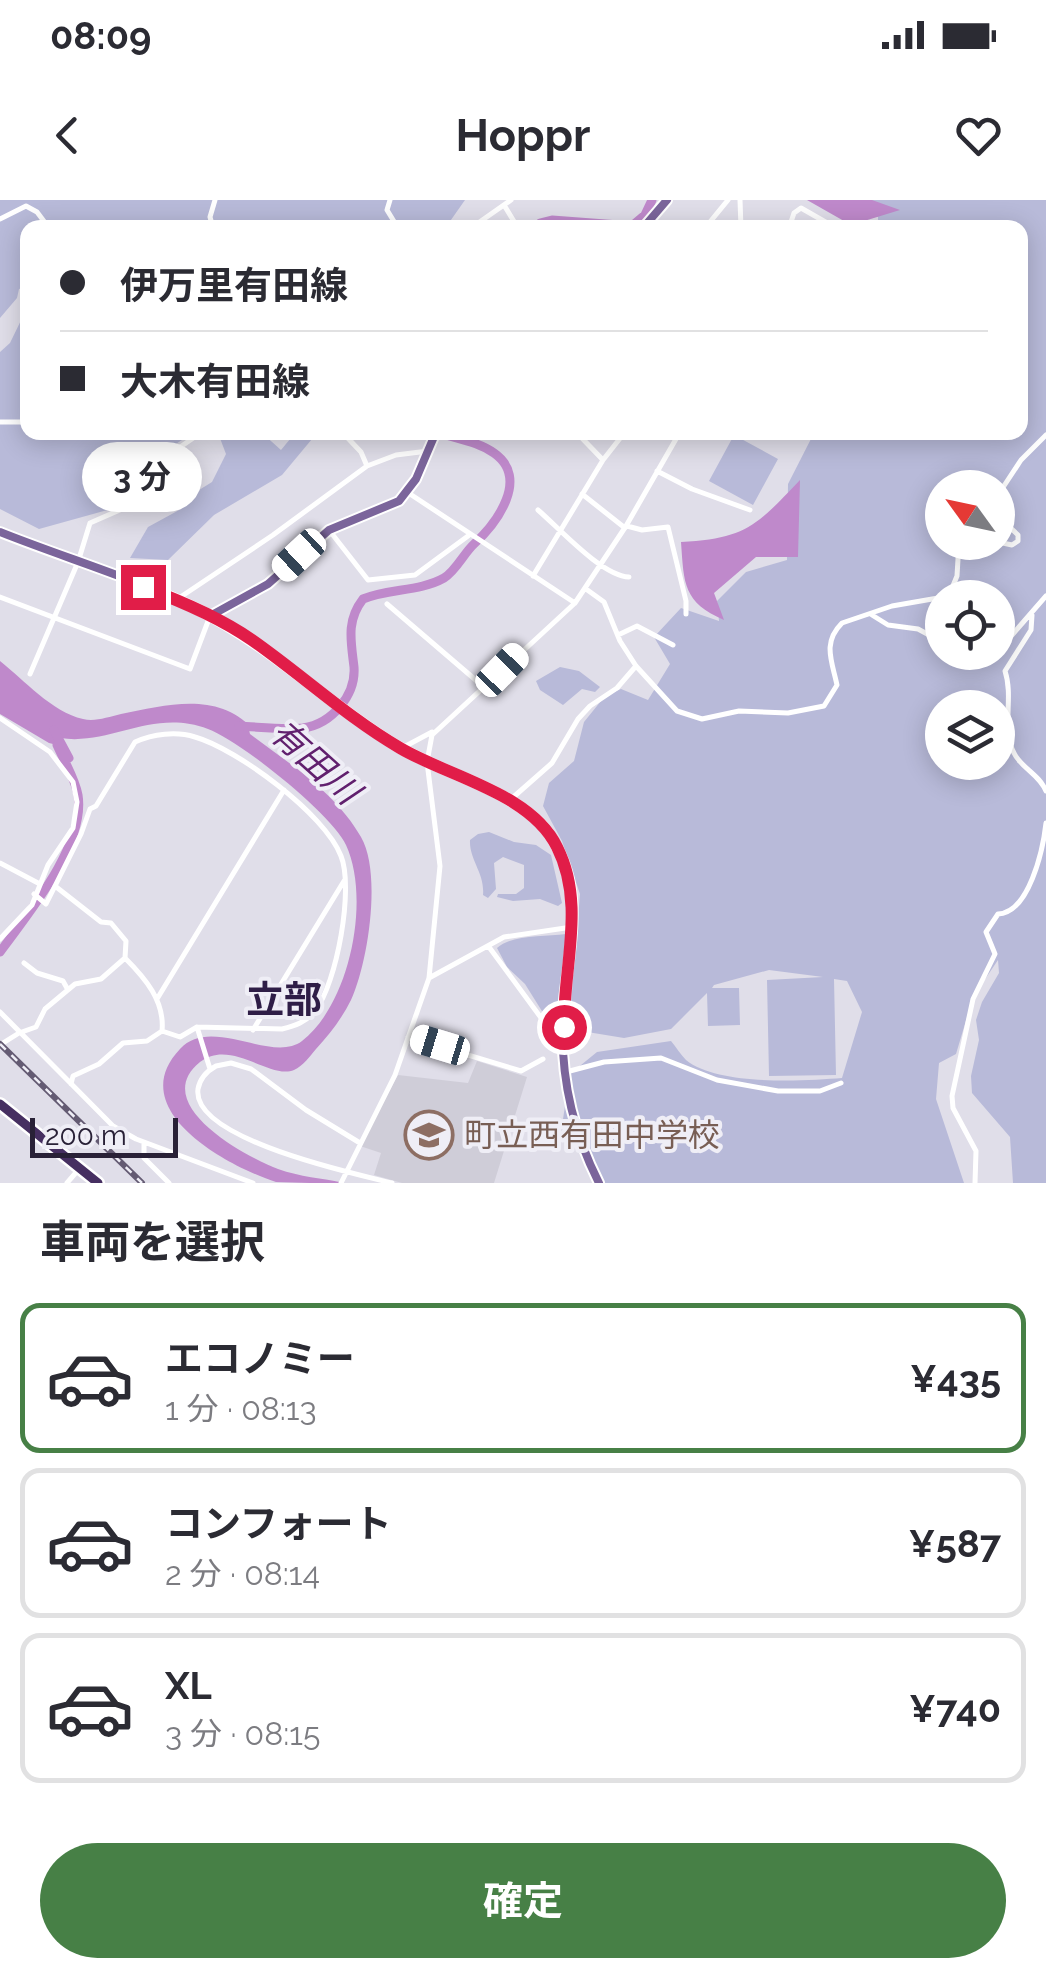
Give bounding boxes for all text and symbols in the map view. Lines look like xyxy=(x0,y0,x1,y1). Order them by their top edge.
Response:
text: 08:09 xyxy=(50,13,151,58)
icon: back xyxy=(40,108,95,163)
icon: heart xyxy=(951,108,1006,163)
text: Hoppr xyxy=(456,109,590,162)
text: 伊万里有田線 xyxy=(120,263,348,308)
text: 大木有田線 xyxy=(120,359,310,404)
callout: 3 分 xyxy=(83,442,203,512)
text: 3 分 xyxy=(113,458,171,495)
north arrow xyxy=(925,470,1015,560)
map controls xyxy=(925,470,1015,780)
car xyxy=(267,524,331,586)
route end xyxy=(121,565,166,610)
button: locate xyxy=(925,580,1015,670)
car xyxy=(470,638,534,702)
button: layers xyxy=(925,690,1015,780)
water label: 有田川 xyxy=(263,711,371,815)
district label: 立部 xyxy=(246,977,322,1022)
route start xyxy=(542,1005,587,1050)
car xyxy=(407,1022,473,1068)
school or university icon: 町立西有田中学校 xyxy=(403,1109,455,1161)
scale bar xyxy=(30,1113,178,1158)
place label: 町立西有田中学校 xyxy=(464,1116,720,1153)
text: 200 m xyxy=(45,1119,127,1152)
text: 車両を選択 xyxy=(40,1216,265,1269)
icon: car xyxy=(45,1333,135,1423)
text: エコノミー xyxy=(165,1336,355,1381)
text: ¥435 xyxy=(910,1356,1001,1401)
text: 1 分 · 08:13 xyxy=(165,1390,317,1427)
icon: car xyxy=(45,1498,135,1588)
text: コンフォート xyxy=(165,1501,392,1546)
text: ¥587 xyxy=(909,1521,1001,1566)
text: 2 分 · 08:14 xyxy=(165,1555,320,1592)
icon: car xyxy=(45,1663,135,1753)
text: XL xyxy=(165,1663,212,1708)
text: ¥740 xyxy=(909,1686,1001,1731)
text: 3 分 · 08:15 xyxy=(165,1715,320,1752)
button: 確定 xyxy=(40,1843,1006,1958)

